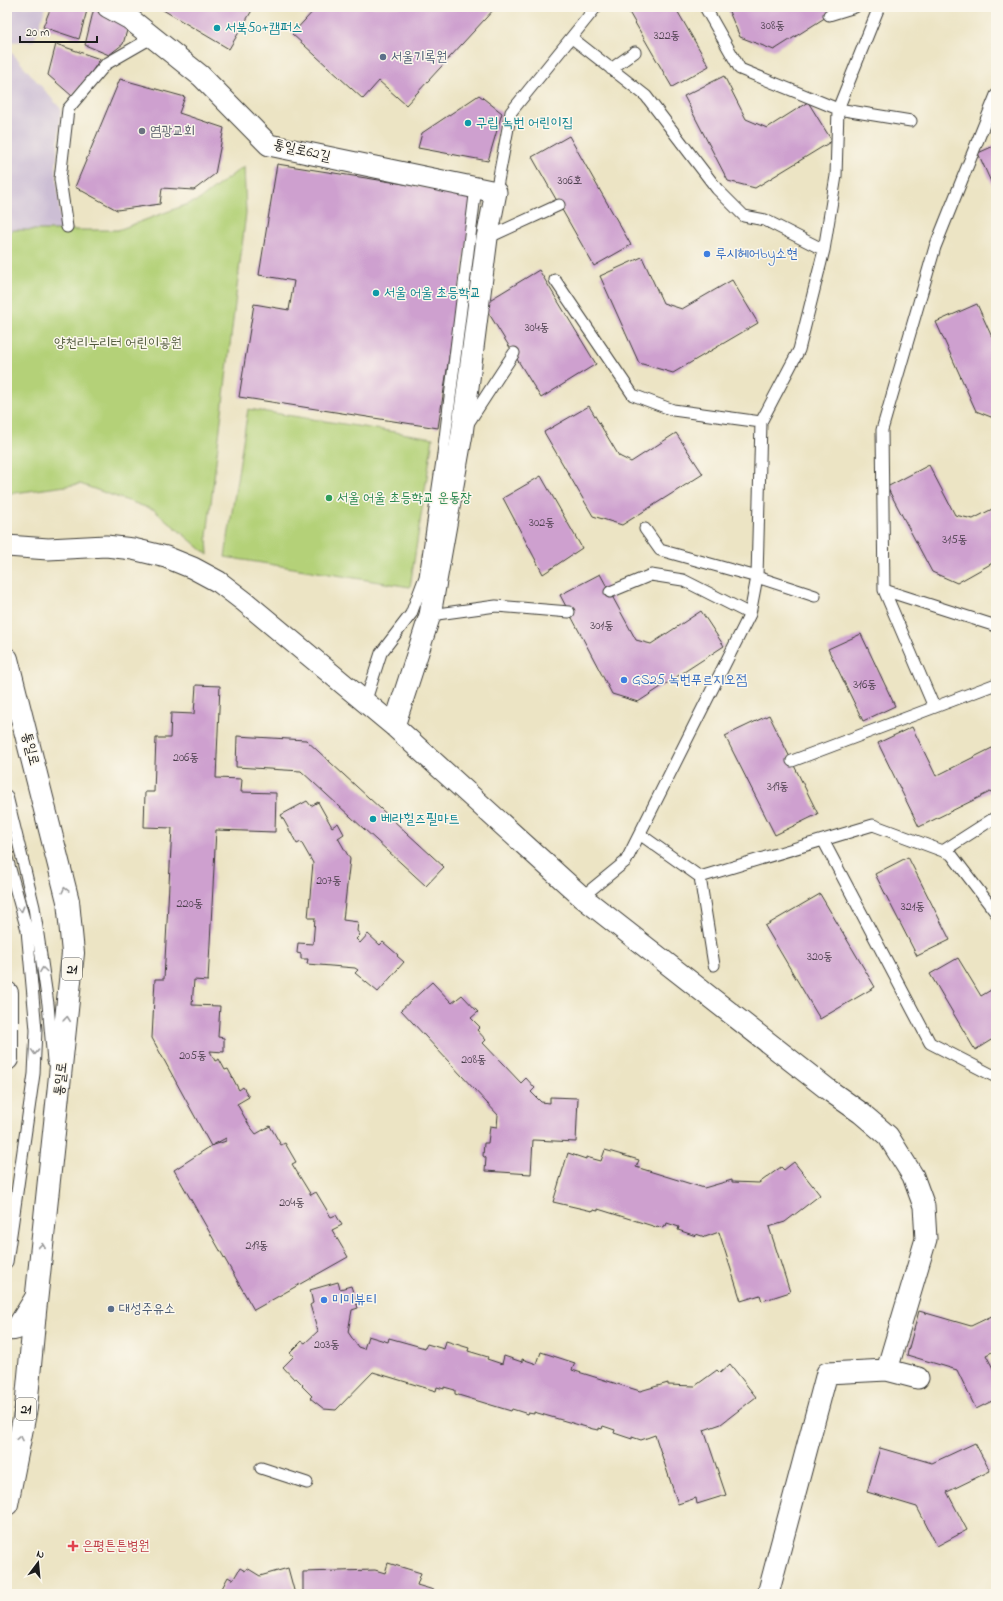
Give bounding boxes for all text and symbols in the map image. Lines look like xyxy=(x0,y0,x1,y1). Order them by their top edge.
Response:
house number: 308동 xyxy=(761,17,785,35)
scale bar xyxy=(20,18,97,44)
place label: 서북50+캠퍼스 xyxy=(225,18,303,39)
marker: 서북50+캠퍼스 xyxy=(212,23,222,33)
text: 20 m xyxy=(26,24,49,42)
house number: 322동 xyxy=(654,27,680,45)
place label: 서울기록원 xyxy=(391,47,447,68)
marker: 서울기록원 xyxy=(378,52,388,62)
place label: 구립 녹번 어린이집 xyxy=(476,113,573,134)
marker: 구립 녹번 어린이집 xyxy=(463,118,473,128)
place label: 염광교회 xyxy=(150,121,195,142)
marker: 염광교회 xyxy=(137,126,147,136)
street label: 통일로62길 xyxy=(271,134,333,168)
house number: 306호 xyxy=(557,172,583,190)
place label: 루시헤어by소현 xyxy=(715,244,798,266)
marker: 루시헤어by소현 xyxy=(702,249,712,259)
place label: 서울 어울 초등학교 xyxy=(384,283,481,304)
marker: 서울 어울 초등학교 xyxy=(371,288,381,298)
house number: 304동 xyxy=(525,319,549,337)
park label: 양천리누리터 어린이공원 xyxy=(54,333,182,354)
place label: 서울 어울 초등학교 운동장 xyxy=(337,488,472,509)
marker: 서울 어울 초등학교 운동장 xyxy=(324,493,334,503)
house number: 302동 xyxy=(529,514,555,532)
house number: 315동 xyxy=(942,531,968,549)
house number: 301동 xyxy=(590,617,614,635)
place label: GS25 녹번푸르지오점 xyxy=(632,670,747,691)
marker: GS25 녹번푸르지오점 xyxy=(619,675,629,685)
house number: 316동 xyxy=(853,676,877,694)
street label: 통일로 xyxy=(16,730,44,768)
house number: 206동 xyxy=(173,749,199,767)
house number: 319동 xyxy=(767,778,789,796)
place label: 베라힐즈필마트 xyxy=(381,809,460,830)
marker: 베라힐즈필마트 xyxy=(368,814,378,824)
house number: 207동 xyxy=(316,872,342,890)
one-way arrow xyxy=(62,887,70,894)
house number: 220동 xyxy=(177,895,203,913)
house number: 321동 xyxy=(901,898,925,916)
one-way arrow xyxy=(16,905,25,912)
house number: 320동 xyxy=(807,948,833,966)
road number: 21 xyxy=(62,958,82,980)
one-way arrow xyxy=(39,967,48,973)
one-way arrow xyxy=(62,1016,71,1022)
house number: 205동 xyxy=(179,1047,207,1065)
one-way arrow xyxy=(30,1049,39,1055)
house number: 208동 xyxy=(461,1051,487,1069)
street label: 통일로 xyxy=(49,1061,73,1097)
house number: 204동 xyxy=(279,1194,305,1212)
house number: 219동 xyxy=(245,1237,269,1255)
one-way arrow xyxy=(37,1243,46,1249)
place label: 미미뷰티 xyxy=(332,1290,377,1311)
marker: 미미뷰티 xyxy=(319,1295,329,1305)
place label: 대성주유소 xyxy=(119,1299,175,1320)
marker: 대성주유소 xyxy=(106,1304,116,1314)
house number: 203동 xyxy=(314,1336,340,1354)
road number: 21 xyxy=(16,1398,36,1420)
one-way arrow xyxy=(16,1435,24,1441)
place label: 은평튼튼병원 xyxy=(82,1536,150,1557)
marker: 은평튼튼병원 xyxy=(67,1540,79,1552)
north arrow xyxy=(18,1543,58,1583)
text: N xyxy=(35,1546,46,1563)

